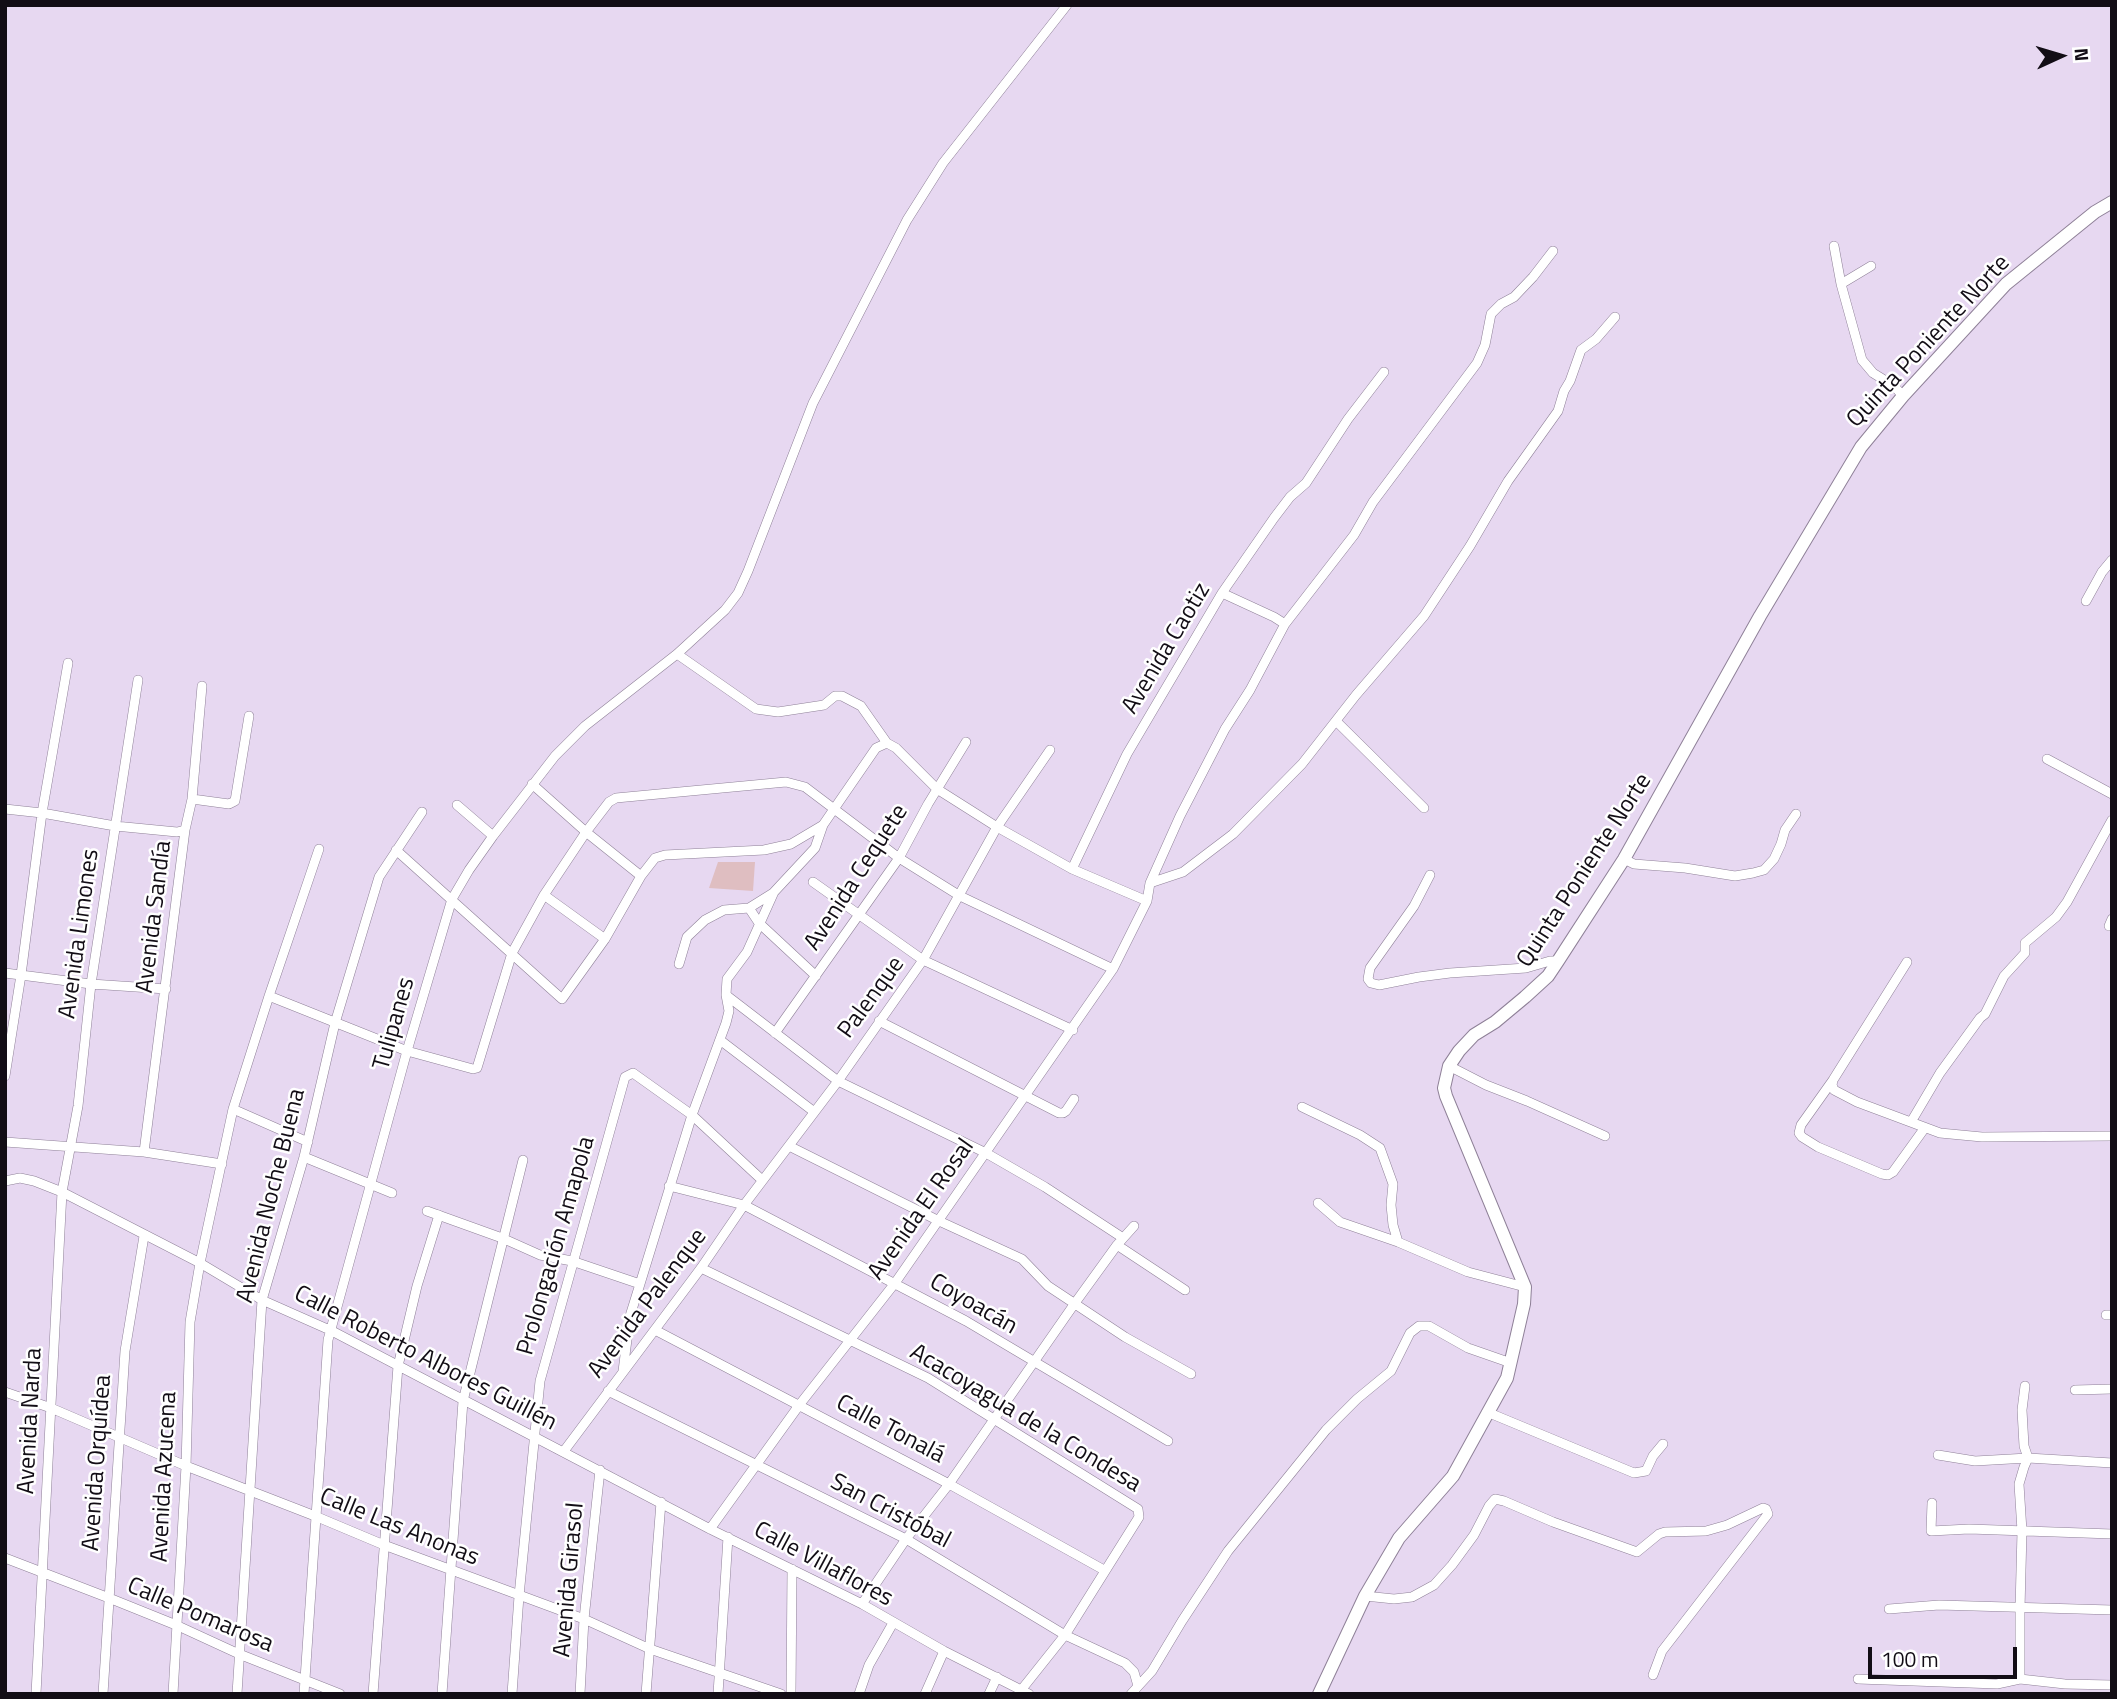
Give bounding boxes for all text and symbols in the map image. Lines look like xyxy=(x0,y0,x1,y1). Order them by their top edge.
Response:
north arrow xyxy=(2026,21,2096,91)
text: N xyxy=(2068,47,2097,62)
street label: Quinta Poniente Norte xyxy=(1841,250,2017,434)
street label: Avenida Caotiz xyxy=(1117,578,1217,720)
street label: Quinta Poniente Norte xyxy=(1511,769,1659,973)
street label: Avenida Cequete xyxy=(799,800,915,956)
street label: Avenida Sandía xyxy=(131,839,179,995)
street label: Avenida Limones xyxy=(54,847,106,1021)
street label: Palenque xyxy=(833,951,911,1045)
street label: Tulipanes xyxy=(368,974,422,1074)
street label: Avenida Noche Buena xyxy=(231,1086,313,1306)
street label: Prolongación Amapola xyxy=(512,1133,602,1359)
street label: Avenida El Rosal xyxy=(863,1134,981,1286)
street label: Avenida Palenque xyxy=(582,1224,714,1384)
street label: Coyoacán xyxy=(924,1268,1022,1342)
street label: Calle Roberto Albores Guillén xyxy=(289,1280,561,1438)
street label: Acacoyagua de la Condesa xyxy=(904,1339,1146,1499)
street label: Avenida Narda xyxy=(13,1347,49,1495)
street label: Avenida Orquídea xyxy=(77,1374,119,1552)
street label: Calle Tonalá xyxy=(831,1389,949,1471)
street label: Avenida Azucena xyxy=(146,1391,184,1563)
street label: San Cristóbal xyxy=(825,1468,955,1556)
street label: Calle Las Anonas xyxy=(315,1483,483,1573)
street label: Avenida Girasol xyxy=(549,1501,591,1659)
street label: Calle Villaflores xyxy=(749,1516,897,1614)
street label: Calle Pomarosa xyxy=(122,1572,278,1660)
scale bar xyxy=(1872,1632,2021,1676)
text: 100 m xyxy=(1881,1643,1938,1675)

